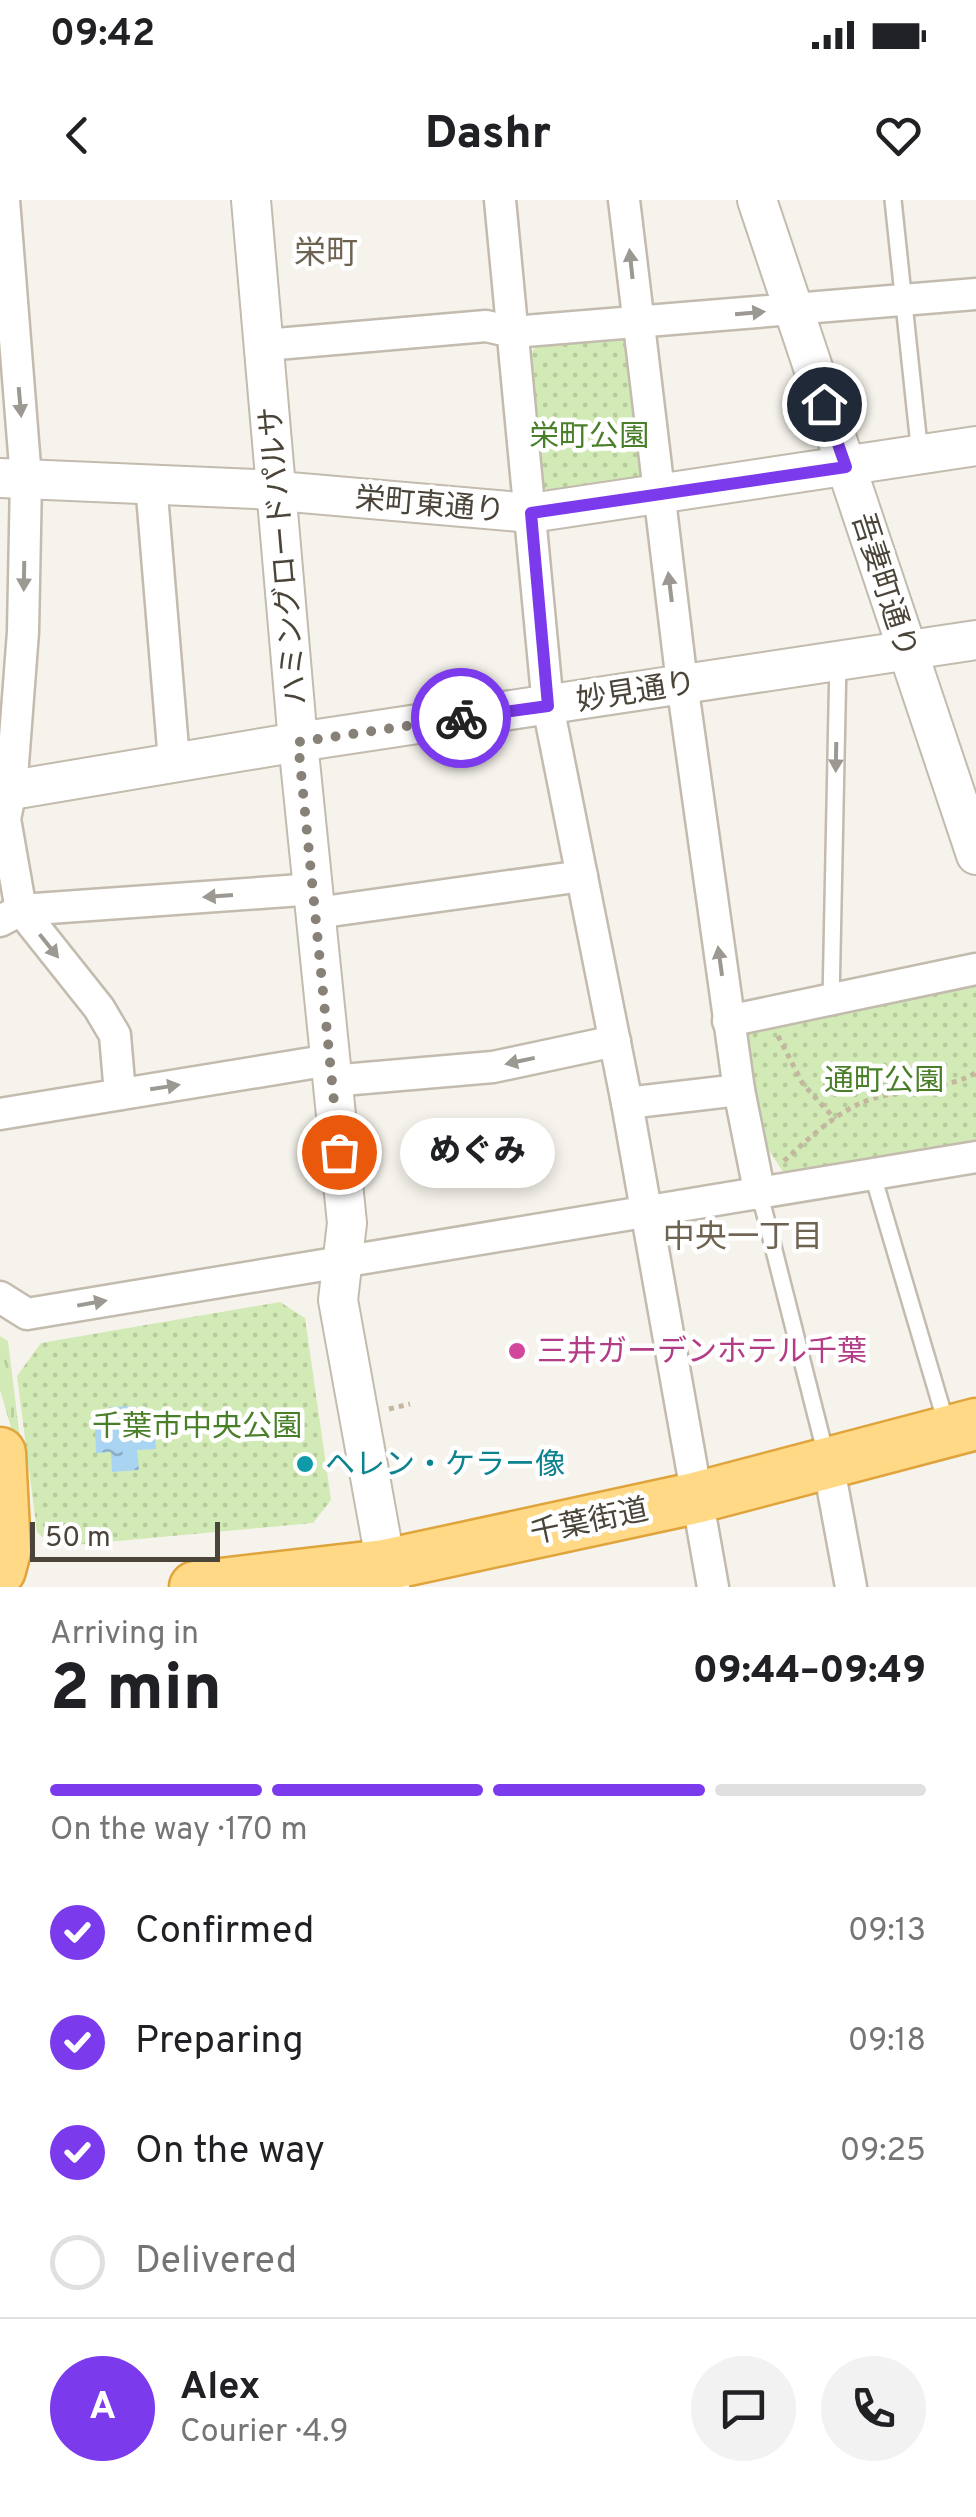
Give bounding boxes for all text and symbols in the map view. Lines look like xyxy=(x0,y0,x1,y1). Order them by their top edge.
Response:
text: 09:42 xyxy=(50,11,155,60)
text: Dashr xyxy=(425,107,551,164)
icon: back xyxy=(50,108,105,163)
icon: heart xyxy=(871,108,926,163)
district label: 栄町 xyxy=(294,235,358,275)
one-way arrow xyxy=(622,248,638,279)
one-way arrow xyxy=(735,305,766,321)
pin xyxy=(782,362,867,447)
icon: home xyxy=(797,377,852,432)
one-way arrow xyxy=(13,386,29,418)
street label: ハミングロードパルサ xyxy=(254,405,317,707)
park label: 栄町公園 xyxy=(529,420,649,457)
street label: 栄町東通り xyxy=(353,482,506,531)
street label: 吾妻町通り xyxy=(842,509,923,663)
one-way arrow xyxy=(16,561,32,592)
one-way arrow xyxy=(661,570,677,602)
street label: 妙見通り xyxy=(574,666,699,721)
courier xyxy=(411,668,511,768)
icon: bike xyxy=(434,691,489,746)
one-way arrow xyxy=(828,742,844,774)
one-way arrow xyxy=(201,888,233,904)
one-way arrow xyxy=(38,933,59,958)
one-way arrow xyxy=(712,944,728,976)
one-way arrow xyxy=(504,1054,535,1070)
park label: 通町公園 xyxy=(824,1064,944,1101)
one-way arrow xyxy=(150,1078,181,1094)
pin xyxy=(297,1110,382,1195)
callout: めぐみ xyxy=(399,1117,554,1187)
icon: bag xyxy=(312,1125,367,1180)
text: めぐみ xyxy=(429,1133,526,1173)
district label: 中央一丁目 xyxy=(663,1219,823,1259)
one-way arrow xyxy=(77,1295,108,1310)
place label: 三井ガーデンホテル千葉 xyxy=(537,1335,867,1372)
marker: 三井ガーデンホテル千葉 xyxy=(506,1340,528,1362)
park label: 千葉市中央公園 xyxy=(92,1410,302,1447)
place label: ヘレン・ケラー像 xyxy=(325,1448,565,1485)
marker: ヘレン・ケラー像 xyxy=(294,1453,316,1475)
street label: 千葉街道 xyxy=(527,1493,652,1554)
scale bar xyxy=(30,1517,220,1562)
text: 50 m xyxy=(45,1521,111,1557)
text: Arriving in xyxy=(50,1615,199,1655)
text: 09:44–09:49 xyxy=(693,1648,926,1697)
text: 2 min xyxy=(50,1651,222,1733)
text: On the way · 170 m xyxy=(50,1811,308,1851)
icon: check xyxy=(50,1905,105,1960)
text: Confirmed xyxy=(135,1908,314,1957)
text: 09:13 xyxy=(848,1912,926,1952)
icon: check xyxy=(50,2015,105,2070)
text: Preparing xyxy=(135,2018,304,2067)
text: 09:18 xyxy=(848,2022,926,2062)
icon: check xyxy=(50,2125,105,2180)
text: On the way xyxy=(135,2128,325,2177)
text: 09:25 xyxy=(840,2132,926,2172)
text: Delivered xyxy=(135,2238,297,2287)
button: chat xyxy=(691,2356,796,2461)
button: phone xyxy=(821,2356,926,2461)
text: Alex xyxy=(180,2364,260,2413)
text: A xyxy=(89,2384,116,2433)
text: Courier · 4.9 xyxy=(180,2413,349,2453)

